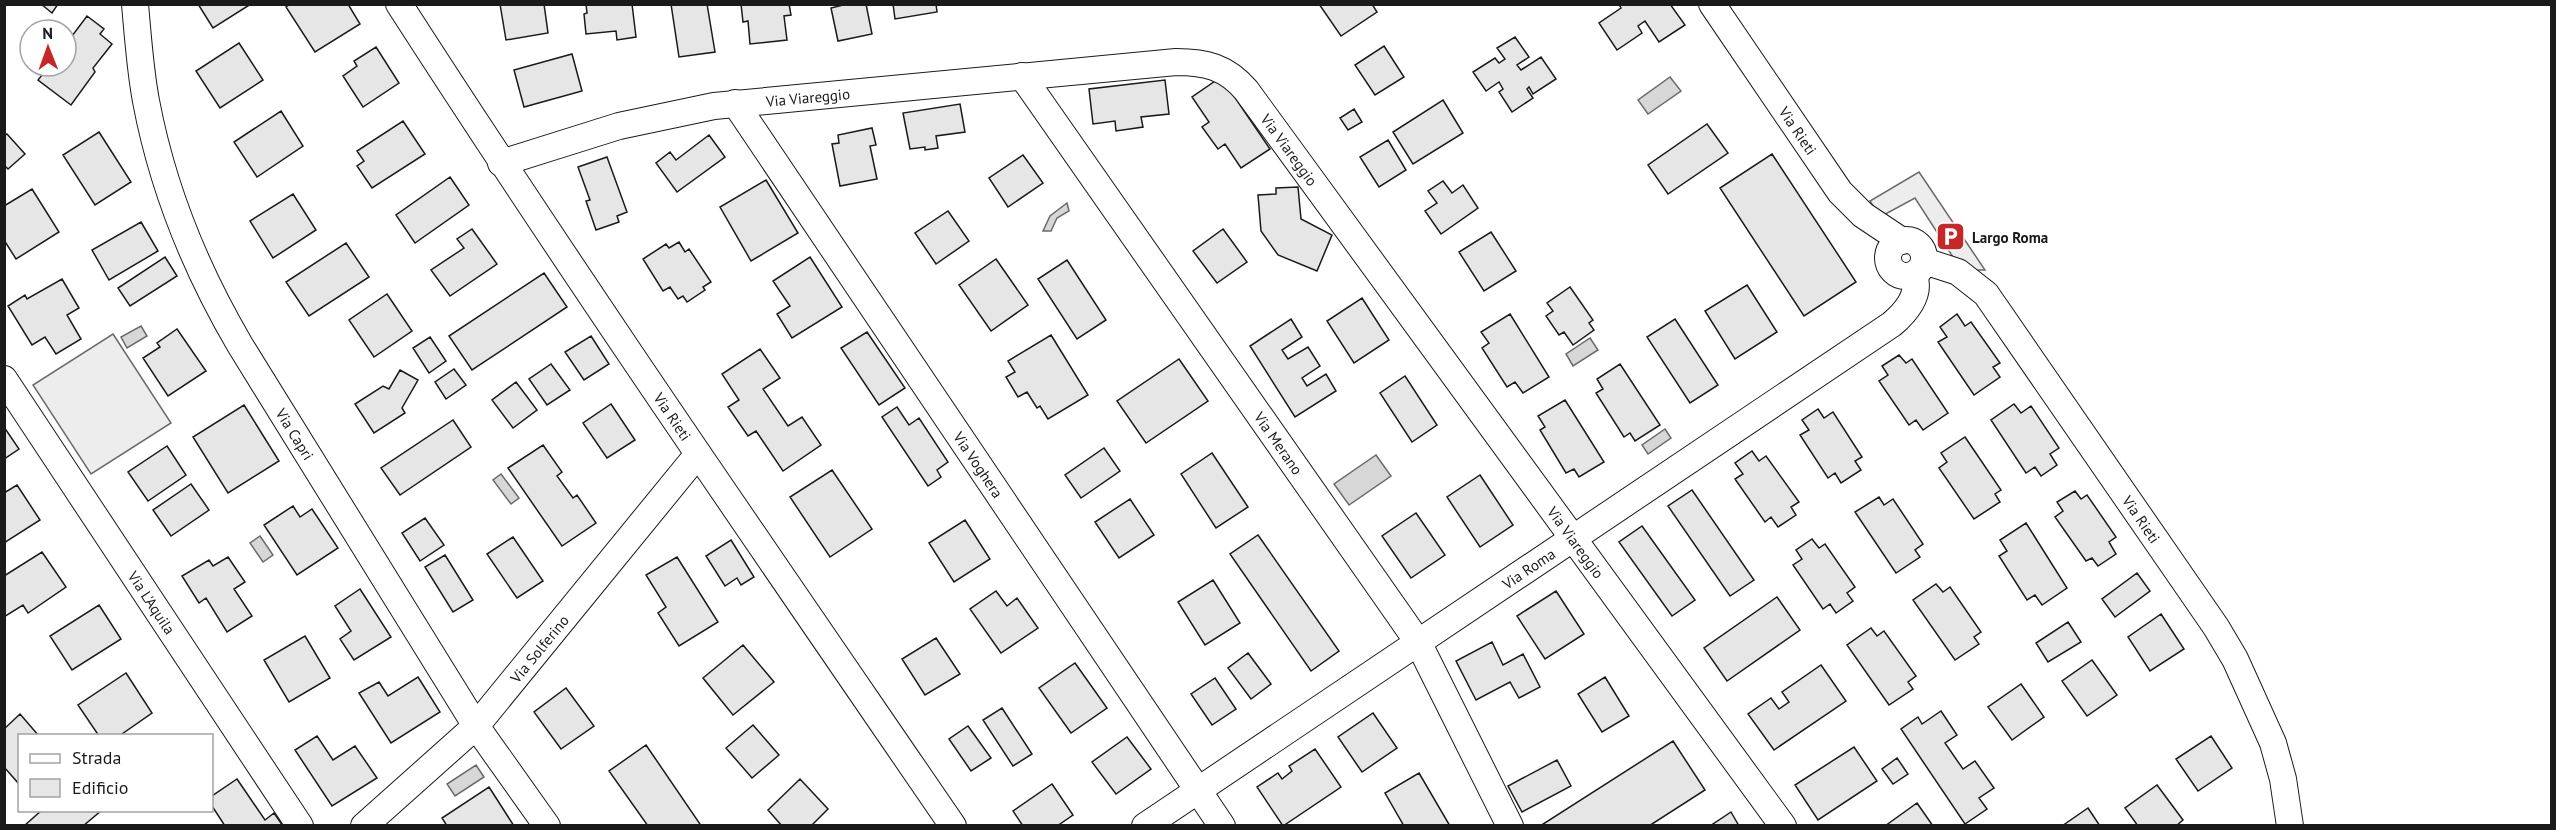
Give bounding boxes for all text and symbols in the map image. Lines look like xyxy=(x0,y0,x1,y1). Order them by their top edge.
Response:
north arrow xyxy=(18,18,78,78)
text: N xyxy=(42,23,53,43)
street label: Via Viareggio xyxy=(764,84,851,111)
street label: Via Rieti xyxy=(1775,102,1821,158)
street label: Via Viareggio xyxy=(1256,109,1322,189)
parking icon: Largo Roma xyxy=(1935,221,1967,253)
place label: Largo Roma xyxy=(1972,228,2048,247)
street label: Via Rieti xyxy=(649,388,696,444)
street label: Via Capri xyxy=(271,404,318,463)
street label: Via Merano xyxy=(1250,407,1307,478)
street label: Via Voghera xyxy=(949,427,1008,501)
street label: Via Rieti xyxy=(2118,491,2165,547)
street label: Via Viareggio xyxy=(1543,502,1609,582)
street label: Via Roma xyxy=(1497,544,1559,593)
street label: Via L'Aquila xyxy=(124,566,180,638)
street label: Via Solferino xyxy=(505,611,572,687)
legend xyxy=(18,734,213,812)
text: Strada xyxy=(72,746,121,769)
text: Edificio xyxy=(72,776,128,799)

